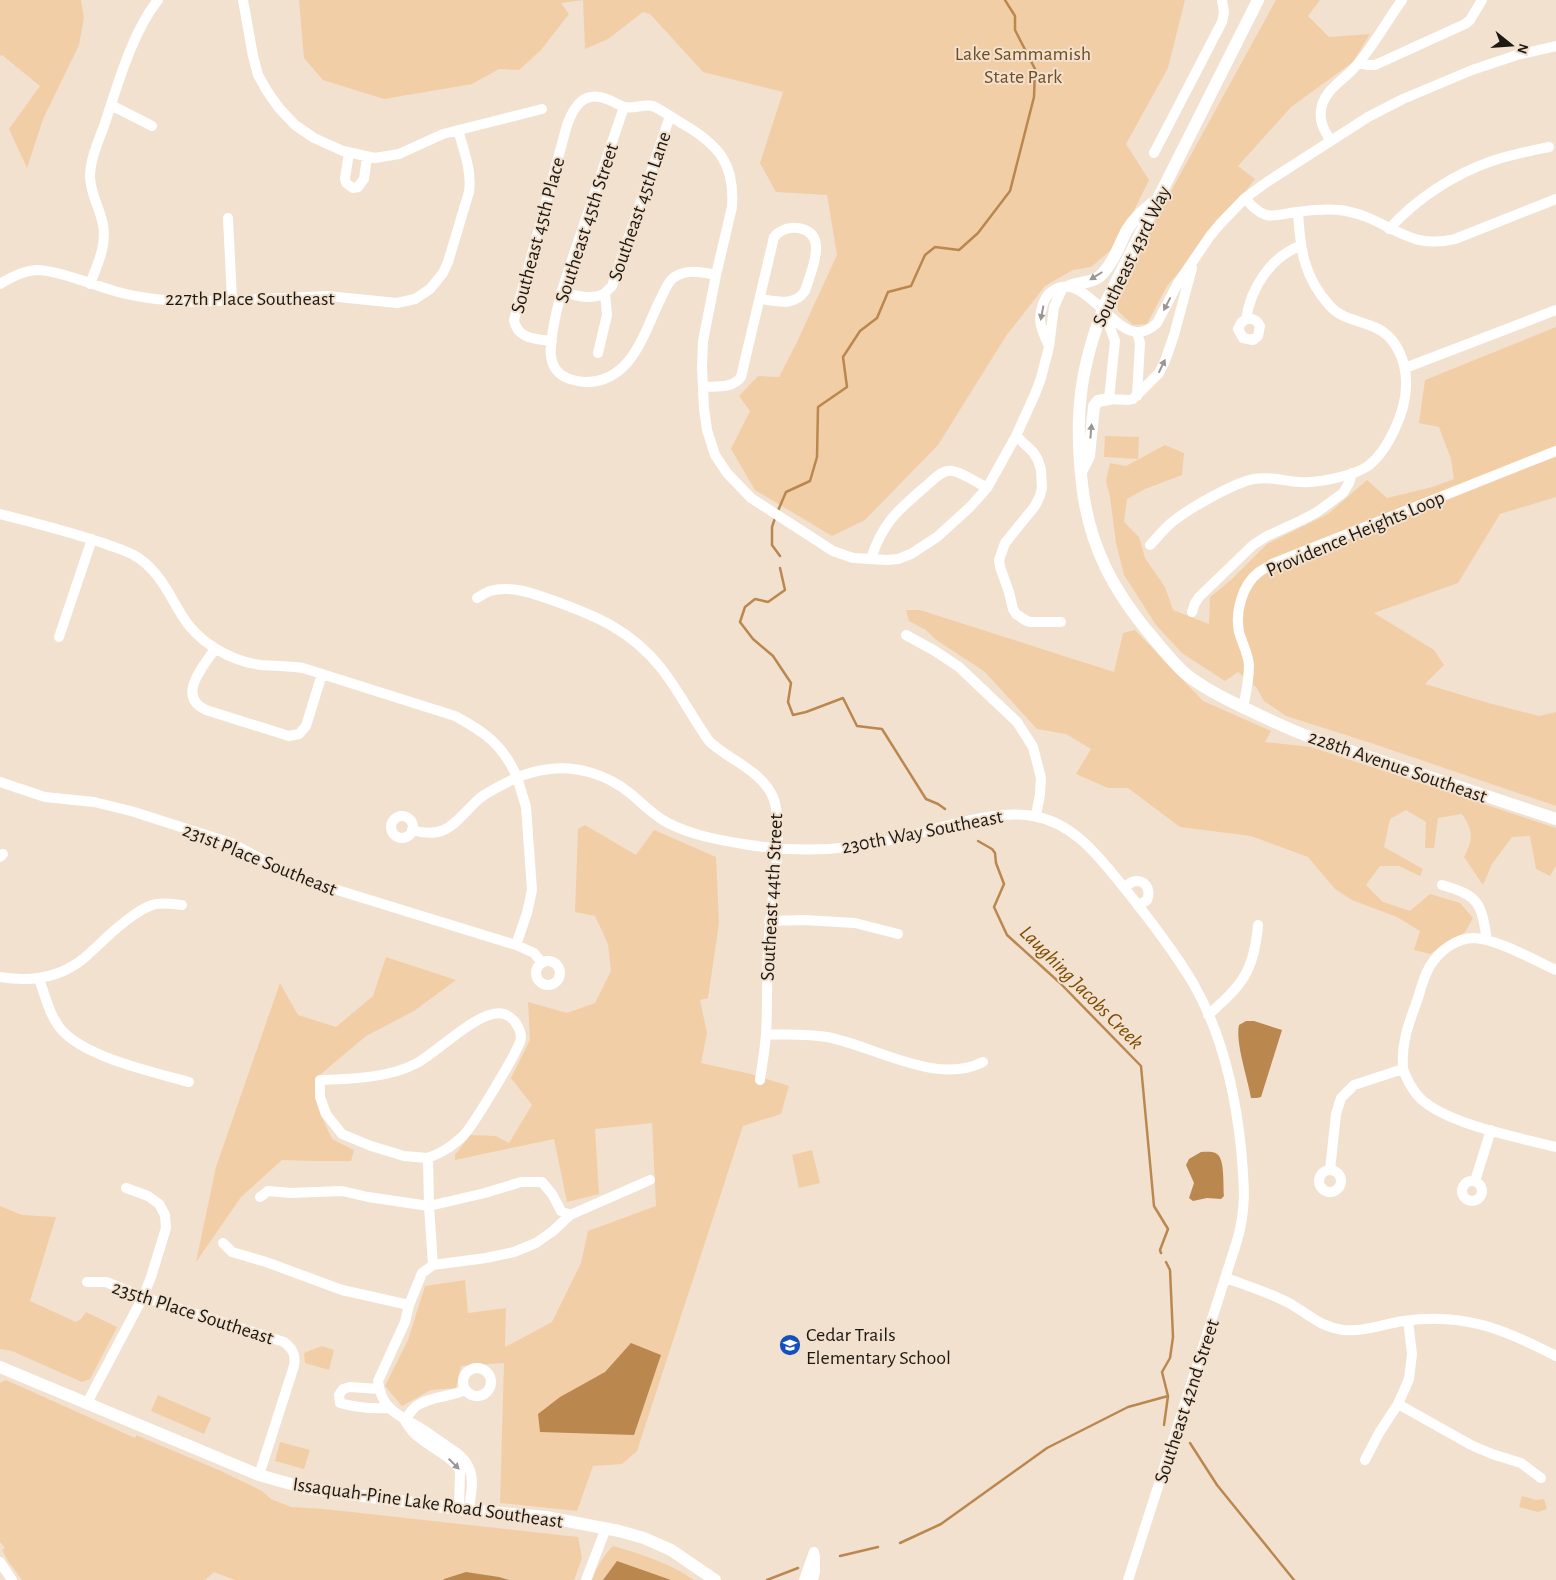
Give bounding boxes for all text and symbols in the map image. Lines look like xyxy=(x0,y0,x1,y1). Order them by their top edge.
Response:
north arrow xyxy=(1486,20,1536,70)
text: N xyxy=(1514,42,1531,55)
park label: Lake Sammamish State Park xyxy=(955,44,1091,87)
street label: Southeast 45th Lane xyxy=(605,129,675,283)
street label: Southeast 45th Street xyxy=(552,140,622,306)
street label: Southeast 45th Place xyxy=(507,155,568,316)
street label: Southeast 43rd Way xyxy=(1089,183,1175,330)
one-way arrow xyxy=(1090,272,1103,281)
street label: 227th Place Southeast xyxy=(165,289,335,309)
one-way arrow xyxy=(1163,297,1171,311)
one-way arrow xyxy=(1038,305,1046,321)
one-way arrow xyxy=(1158,359,1166,374)
one-way arrow xyxy=(1087,423,1095,439)
street label: Providence Heights Loop xyxy=(1263,487,1448,581)
street label: 228th Avenue Southeast xyxy=(1306,727,1490,807)
street label: 230th Way Southeast xyxy=(840,806,1005,857)
street label: Southeast 44th Street xyxy=(758,812,786,981)
street label: 231st Place Southeast xyxy=(180,820,340,900)
water label: Laughing Jacobs Creek xyxy=(1016,921,1148,1053)
street label: 235th Place Southeast xyxy=(109,1277,277,1349)
street label: Southeast 42nd Street xyxy=(1151,1316,1223,1486)
place label: Cedar Trails Elementary School xyxy=(806,1325,951,1368)
school or university icon: Cedar Trails Elementary School xyxy=(778,1333,802,1357)
one-way arrow xyxy=(448,1458,460,1470)
street label: Issaquah-Pine Lake Road Southeast xyxy=(291,1474,565,1532)

